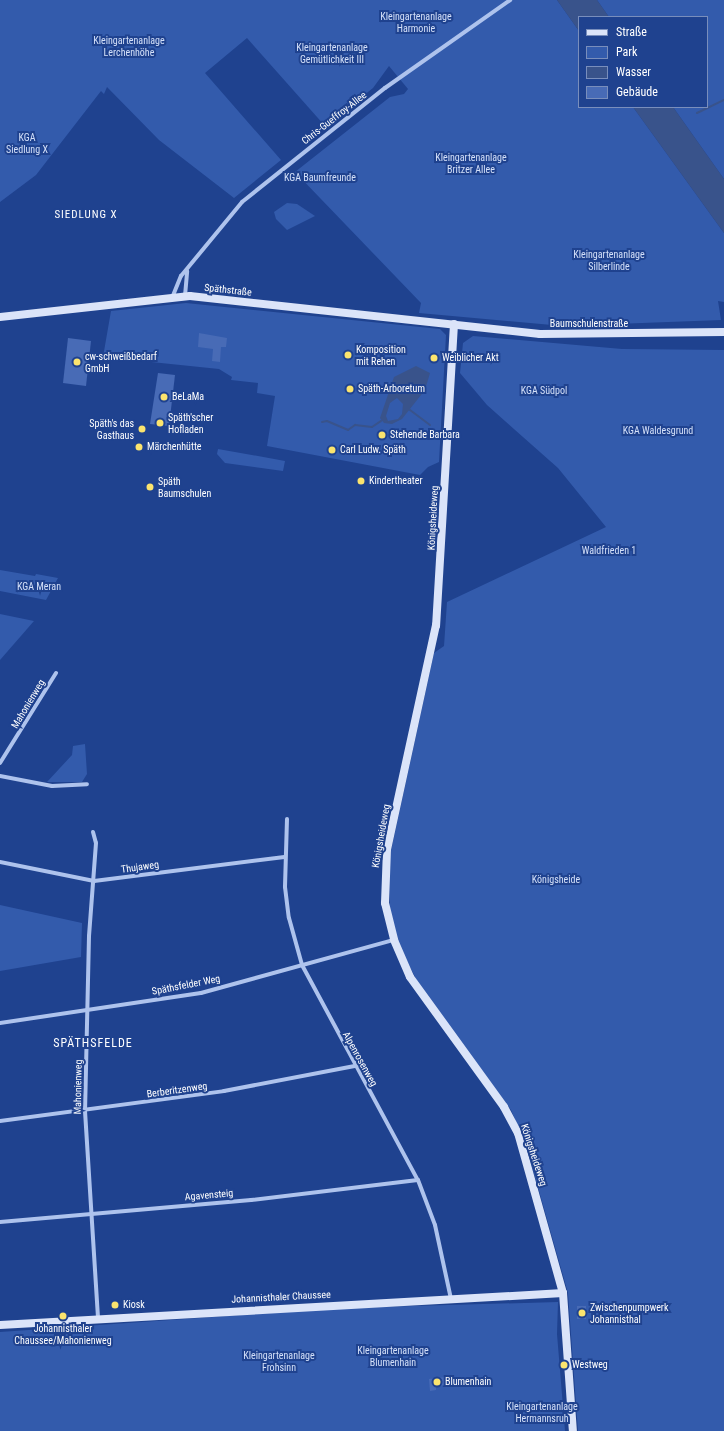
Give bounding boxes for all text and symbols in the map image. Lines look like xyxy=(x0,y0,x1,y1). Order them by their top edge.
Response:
park label: Kleingartenanlage Harmonie xyxy=(380,10,452,34)
legend xyxy=(578,16,708,108)
text: Straße xyxy=(616,25,647,39)
park label: Kleingartenanlage Lerchenhöhe xyxy=(93,34,165,58)
park label: Kleingartenanlage Gemütlichkeit III xyxy=(296,41,368,64)
text: Park xyxy=(616,45,637,59)
text: Wasser xyxy=(616,65,651,79)
text: Gebäude xyxy=(616,85,658,99)
street label: Chris-Gueffroy-Allee xyxy=(299,89,369,147)
park label: KGA Siedlung X xyxy=(6,131,48,154)
park label: Kleingartenanlage Britzer Allee xyxy=(435,151,507,174)
park label: KGA Baumfreunde xyxy=(284,172,356,184)
district label: SIEDLUNG X xyxy=(54,208,118,222)
park label: Kleingartenanlage Silberlinde xyxy=(573,248,645,272)
street label: Späthstraße xyxy=(204,282,252,298)
street label: Baumschulenstraße xyxy=(550,318,628,330)
place label: Komposition mit Rehen xyxy=(356,343,406,366)
place label: cw-schweißbedarf GmbH xyxy=(85,350,157,374)
marker: Komposition mit Rehen xyxy=(343,350,353,360)
place label: Weiblicher Akt xyxy=(442,352,499,364)
marker: Weiblicher Akt xyxy=(429,353,439,363)
marker: cw-schweißbedarf GmbH xyxy=(72,357,82,367)
place label: Späth-Arboretum xyxy=(358,383,425,395)
marker: Späth-Arboretum xyxy=(345,384,355,394)
park label: KGA Südpol xyxy=(521,385,567,397)
place label: BeLaMa xyxy=(172,391,204,403)
marker: BeLaMa xyxy=(159,392,169,402)
place label: Späth'scher Hofladen xyxy=(168,411,213,434)
place label: Späth's das Gasthaus xyxy=(89,417,134,440)
marker: Späth'scher Hofladen xyxy=(155,418,165,428)
marker: Späth's das Gasthaus xyxy=(137,424,147,434)
park label: KGA Waldesgrund xyxy=(623,425,693,437)
place label: Stehende Barbara xyxy=(390,429,460,441)
marker: Stehende Barbara xyxy=(377,430,387,440)
place label: Märchenhütte xyxy=(147,441,202,453)
marker: Märchenhütte xyxy=(134,442,144,452)
place label: Carl Ludw. Späth xyxy=(340,444,406,456)
marker: Carl Ludw. Späth xyxy=(327,445,337,455)
place label: Späth Baumschulen xyxy=(158,475,211,498)
place label: Kindertheater xyxy=(369,475,422,487)
marker: Kindertheater xyxy=(356,476,366,486)
marker: Späth Baumschulen xyxy=(145,482,155,492)
street label: Königsheideweg xyxy=(425,485,441,551)
park label: Waldfrieden 1 xyxy=(582,545,636,557)
park label: KGA Meran xyxy=(17,581,61,593)
street label: Mahonienweg xyxy=(9,677,47,731)
street label: Königsheideweg xyxy=(369,803,393,869)
street label: Thujaweg xyxy=(120,858,160,876)
park label: Königsheide xyxy=(532,874,580,886)
street label: Späthsfelder Weg xyxy=(151,972,221,998)
street label: Alpenrosenweg xyxy=(340,1030,380,1088)
district label: SPÄTHSFELDE xyxy=(53,1037,133,1051)
street label: Mahonienweg xyxy=(72,1059,84,1115)
street label: Berberitzenweg xyxy=(146,1080,208,1100)
street label: Königsheideweg xyxy=(518,1122,550,1188)
street label: Agavensteig xyxy=(184,1187,234,1203)
street label: Johannisthaler Chaussee xyxy=(231,1288,331,1306)
place label: Kiosk xyxy=(123,1299,145,1311)
marker: Kiosk xyxy=(110,1300,120,1310)
place label: Zwischenpumpwerk Johannisthal xyxy=(590,1301,668,1324)
marker: Zwischenpumpwerk Johannisthal xyxy=(577,1308,587,1318)
marker: Johannisthaler Chaussee/Mahonienweg xyxy=(58,1311,68,1321)
place label: Johannisthaler Chaussee/Mahonienweg xyxy=(14,1322,112,1346)
park label: Kleingartenanlage Blumenhain xyxy=(357,1344,429,1368)
park label: Kleingartenanlage Frohsinn xyxy=(243,1349,315,1372)
place label: Westweg xyxy=(572,1359,608,1371)
marker: Westweg xyxy=(559,1360,569,1370)
place label: Blumenhain xyxy=(445,1376,491,1388)
marker: Blumenhain xyxy=(432,1377,442,1387)
park label: Kleingartenanlage Hermannsruh xyxy=(506,1400,578,1424)

